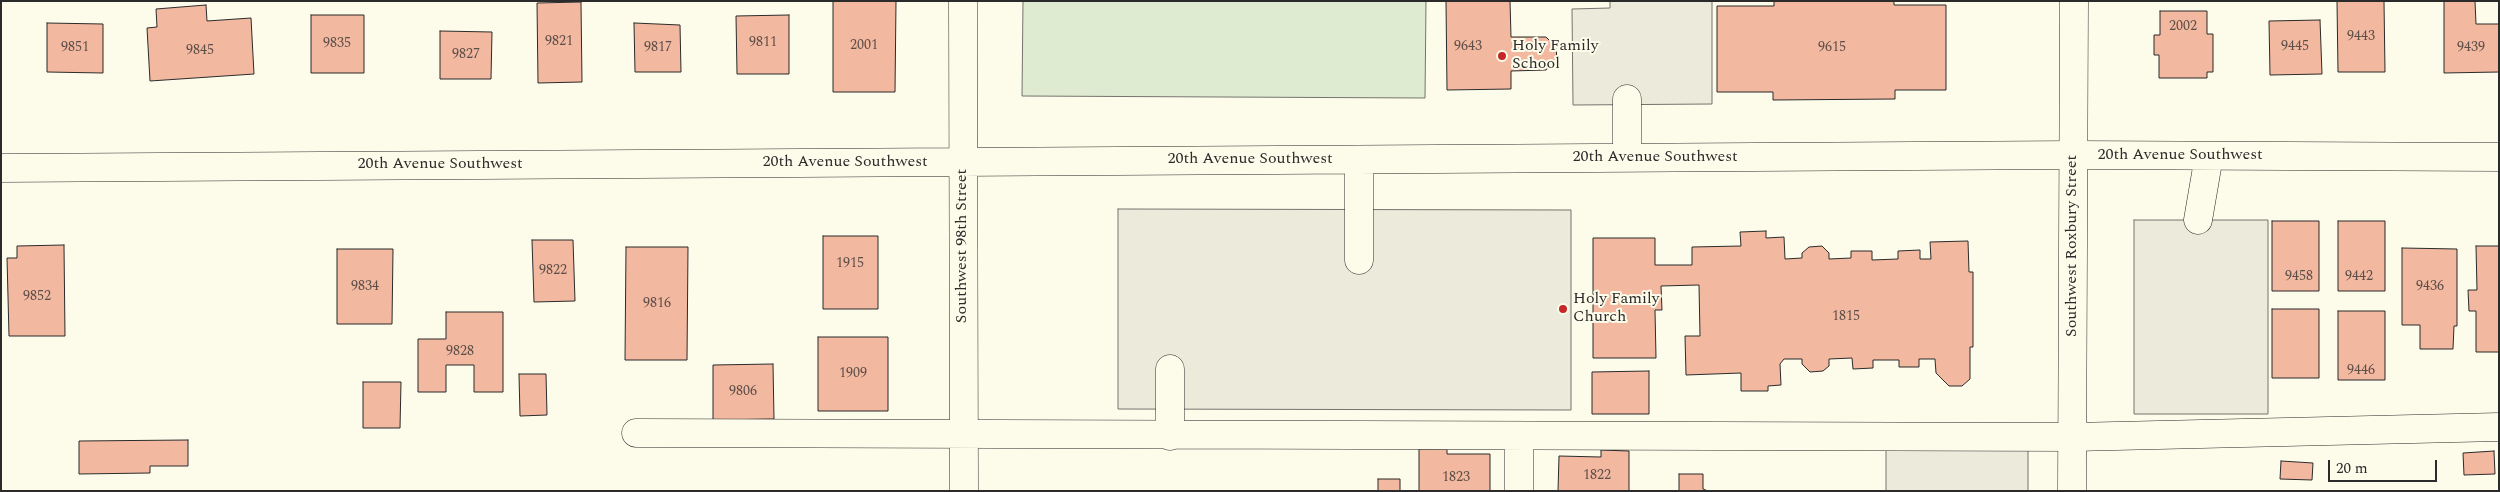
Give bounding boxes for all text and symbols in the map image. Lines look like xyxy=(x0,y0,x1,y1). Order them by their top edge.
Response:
house number: 2002 xyxy=(2169,19,2197,35)
house number: 9443 xyxy=(2347,29,2375,45)
house number: 9821 xyxy=(545,34,573,50)
house number: 9811 xyxy=(749,35,777,51)
house number: 9835 xyxy=(323,36,351,52)
place label: Holy Family School xyxy=(1512,37,1598,75)
house number: 2001 xyxy=(850,38,878,54)
house number: 9643 xyxy=(1454,39,1482,55)
house number: 9445 xyxy=(2281,39,2309,55)
house number: 9851 xyxy=(61,40,89,56)
house number: 9817 xyxy=(644,40,672,56)
house number: 9615 xyxy=(1818,40,1846,56)
house number: 9439 xyxy=(2457,40,2485,56)
house number: 9845 xyxy=(186,43,214,59)
house number: 9827 xyxy=(452,47,480,63)
marker: Holy Family School xyxy=(1496,50,1508,62)
street label: 20th Avenue Southwest xyxy=(2097,146,2263,166)
street label: 20th Avenue Southwest xyxy=(1572,148,1738,168)
street label: 20th Avenue Southwest xyxy=(1167,150,1333,170)
street label: 20th Avenue Southwest xyxy=(762,153,928,173)
street label: 20th Avenue Southwest xyxy=(357,155,523,175)
street label: Southwest Roxbury Street xyxy=(2063,155,2083,337)
street label: Southwest 98th Street xyxy=(953,169,973,323)
house number: 1915 xyxy=(836,256,864,272)
house number: 9822 xyxy=(539,263,567,279)
house number: 9458 xyxy=(2285,269,2313,285)
house number: 9442 xyxy=(2345,269,2373,285)
house number: 9834 xyxy=(351,279,379,295)
house number: 9436 xyxy=(2416,279,2444,295)
house number: 9852 xyxy=(23,289,51,305)
place label: Holy Family Church xyxy=(1573,290,1659,328)
house number: 9816 xyxy=(643,296,671,312)
marker: Holy Family Church xyxy=(1557,303,1569,315)
house number: 1815 xyxy=(1832,309,1860,325)
house number: 9828 xyxy=(446,344,474,360)
house number: 9446 xyxy=(2347,363,2375,379)
house number: 1909 xyxy=(839,366,867,382)
house number: 9806 xyxy=(729,384,757,400)
scale bar xyxy=(2330,450,2439,482)
text: 20 m xyxy=(2336,457,2368,480)
house number: 1822 xyxy=(1583,468,1611,484)
house number: 1823 xyxy=(1442,470,1470,486)

